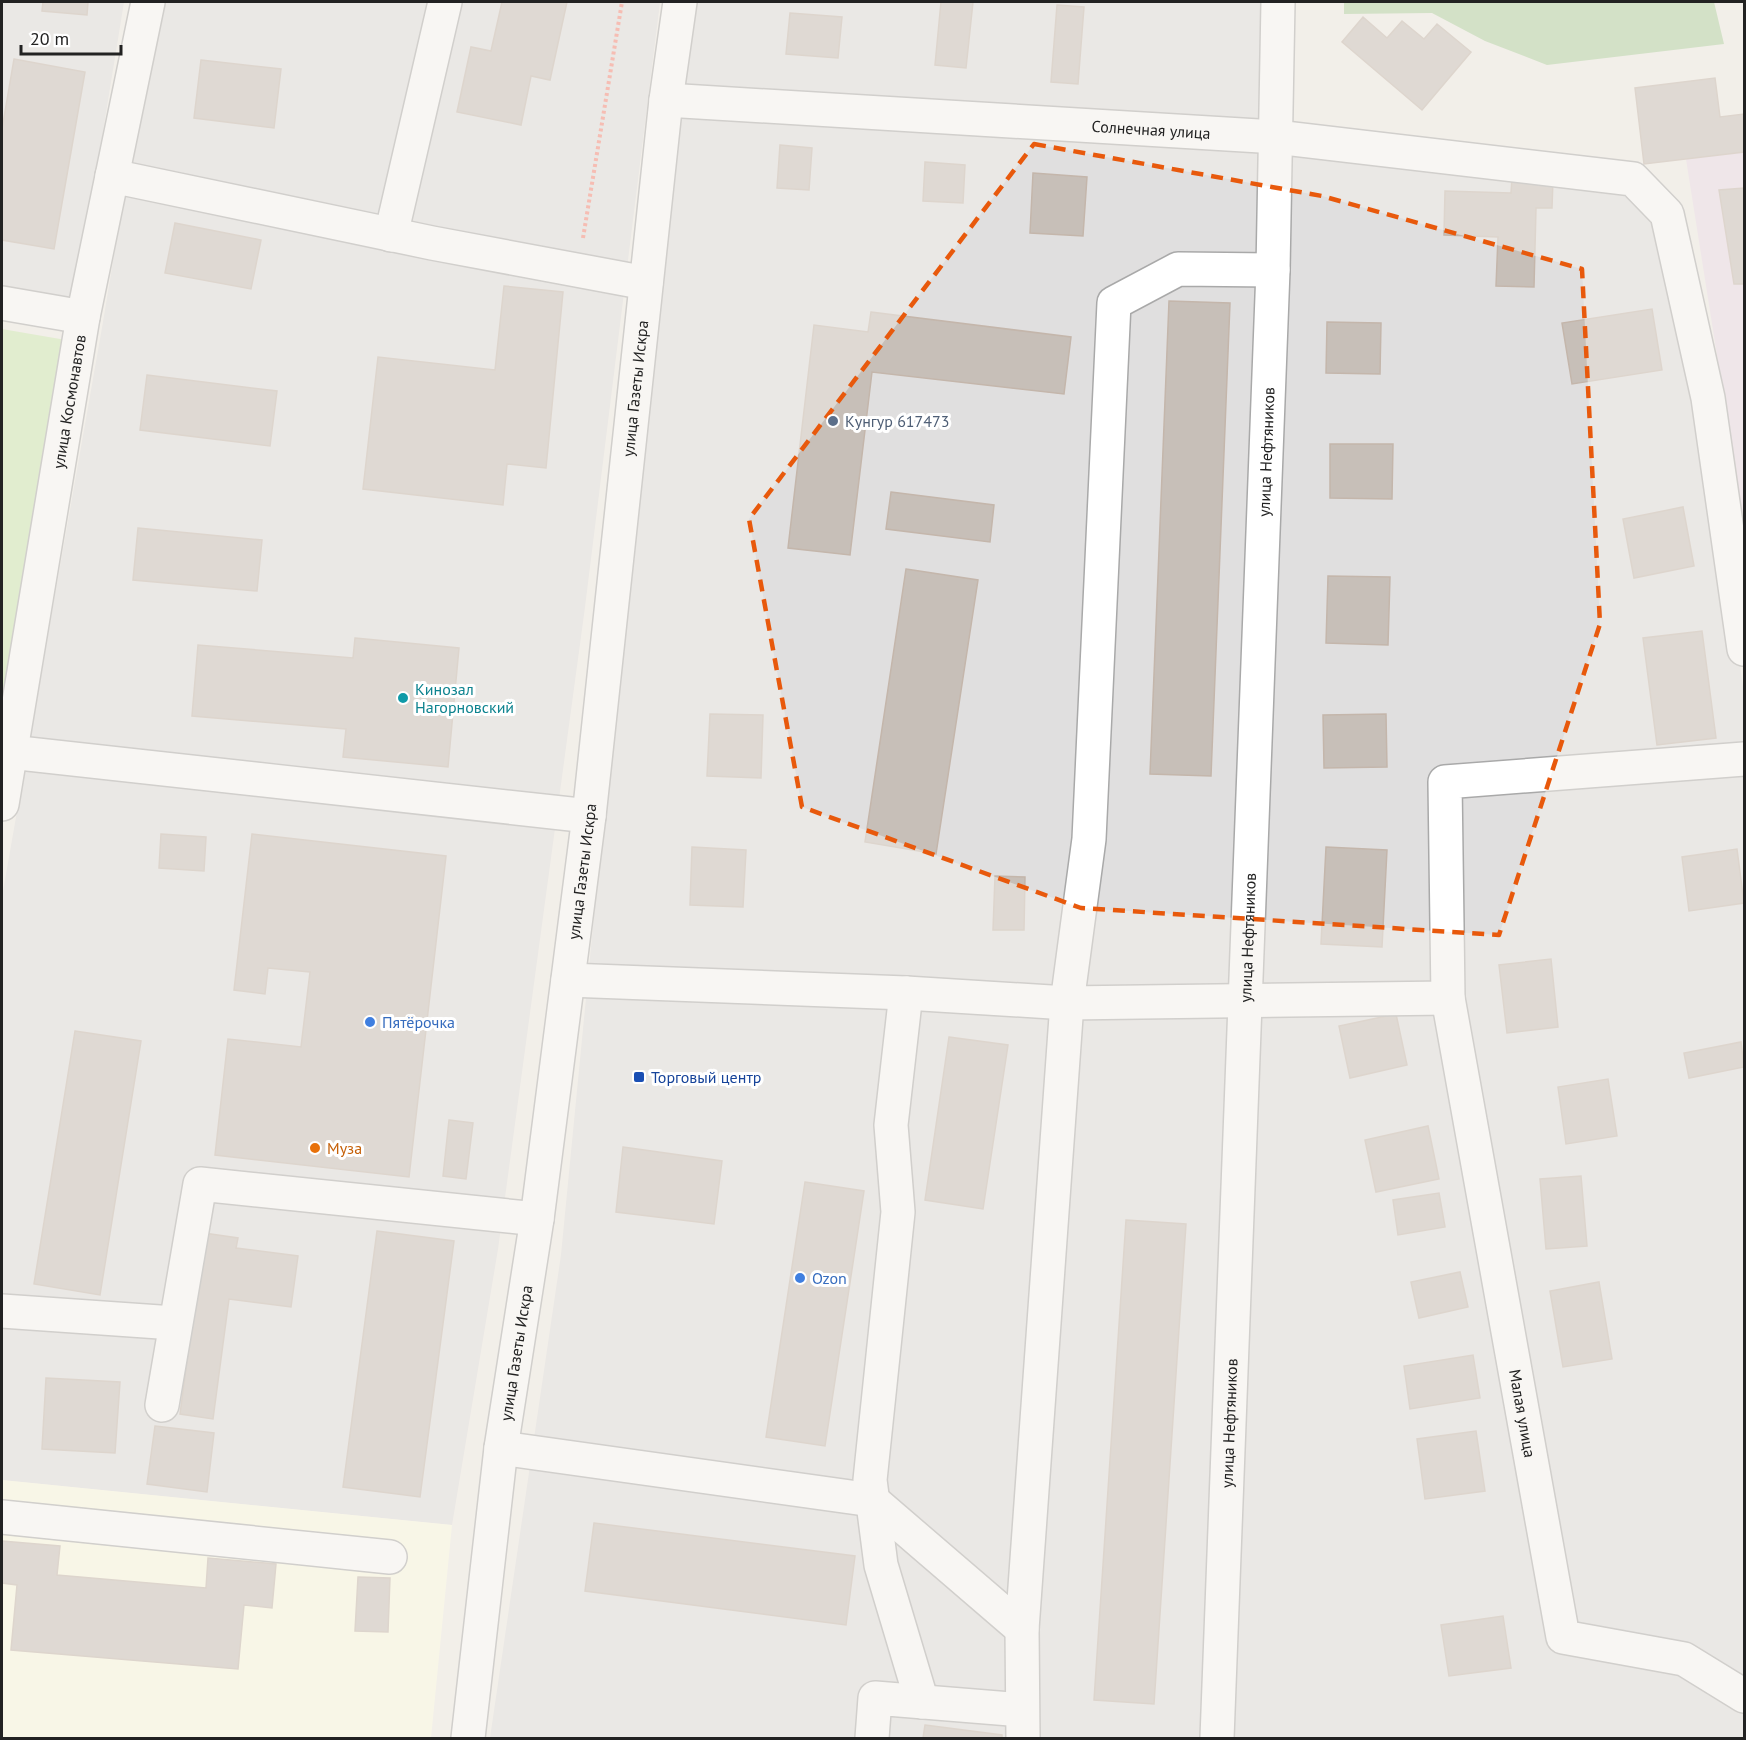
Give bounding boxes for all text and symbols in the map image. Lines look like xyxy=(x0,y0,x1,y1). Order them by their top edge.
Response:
scale bar xyxy=(21,18,122,56)
text: 20 m xyxy=(30,27,69,50)
street label: Солнечная улица xyxy=(1091,116,1211,143)
street label: улица Газеты Искра xyxy=(618,319,652,458)
street label: улица Космонавтов xyxy=(48,333,90,470)
street label: улица Нефтяников xyxy=(1254,387,1279,517)
place label: Кунгур 617473 xyxy=(845,411,949,431)
marker: Кунгур 617473 xyxy=(826,414,840,428)
place label: Кинозал Нагорновский xyxy=(415,679,514,717)
marker: Кинозал Нагорновский xyxy=(396,691,410,705)
street label: улица Газеты Искра xyxy=(563,802,600,941)
street label: улица Нефтяников xyxy=(1235,872,1260,1003)
place label: Пятёрочка xyxy=(382,1012,455,1032)
marker: Пятёрочка xyxy=(363,1015,377,1029)
place label: Торговый центр xyxy=(651,1067,761,1087)
marker: Торговый центр xyxy=(632,1070,646,1084)
place label: Муза xyxy=(327,1138,362,1158)
marker: Муза xyxy=(308,1141,322,1155)
place label: Ozon xyxy=(812,1268,847,1288)
marker: Ozon xyxy=(793,1271,807,1285)
street label: улица Газеты Искра xyxy=(495,1284,536,1422)
street label: улица Нефтяников xyxy=(1217,1358,1241,1488)
street label: Малая улица xyxy=(1505,1368,1540,1459)

